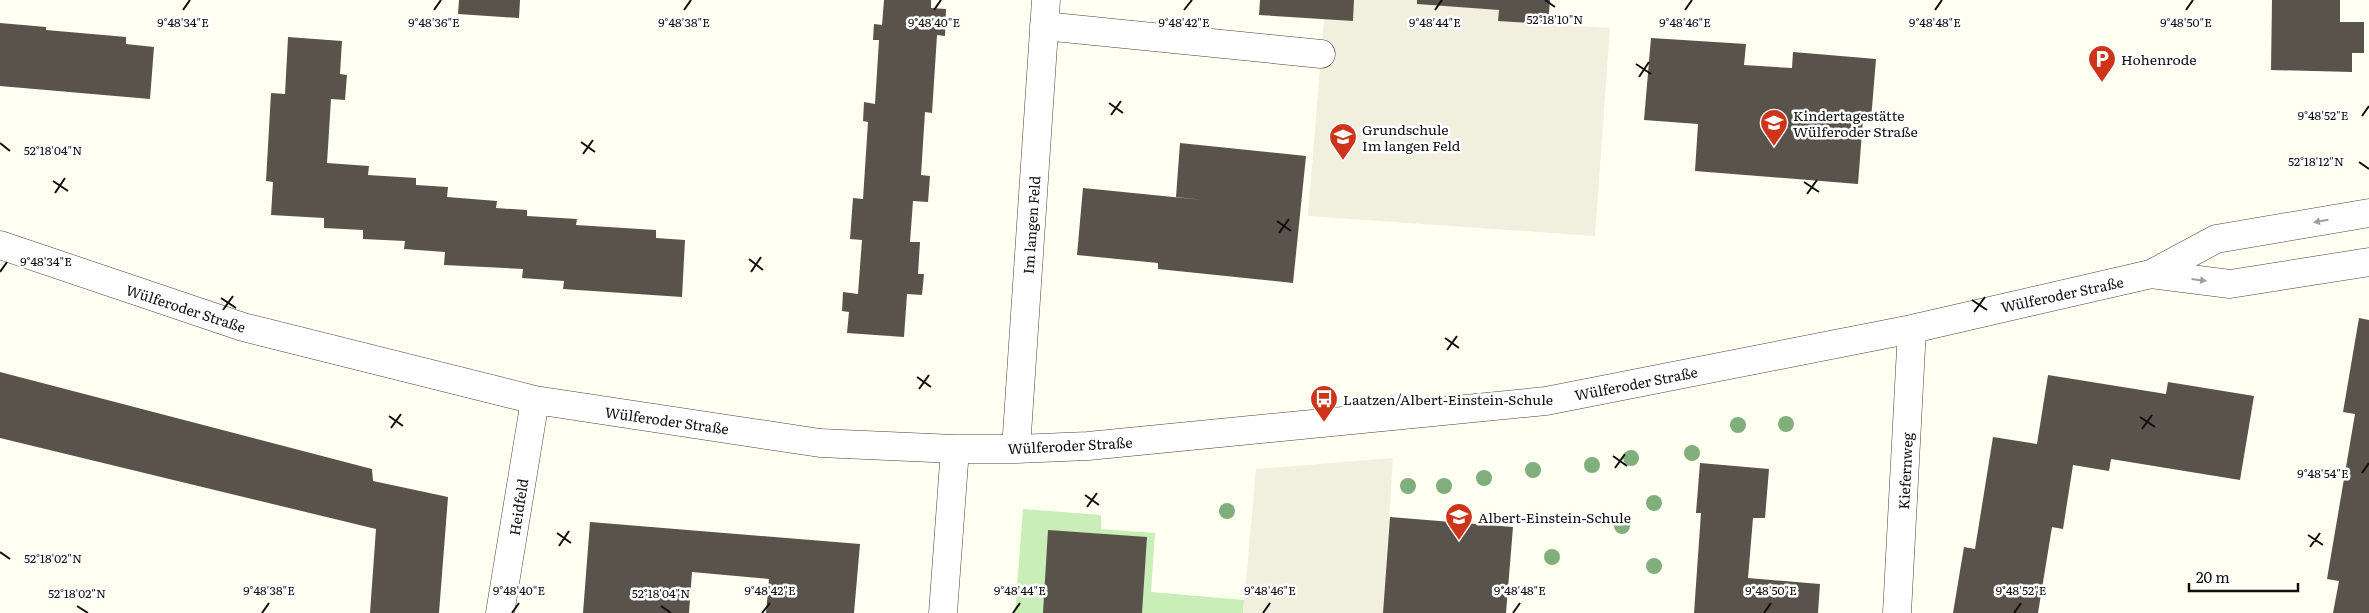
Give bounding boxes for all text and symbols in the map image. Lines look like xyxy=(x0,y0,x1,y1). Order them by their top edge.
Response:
text: 52°18'10"N xyxy=(1527,10,1583,28)
text: 9°48'34"E xyxy=(157,13,209,31)
text: 9°48'36"E xyxy=(408,13,460,31)
text: 9°48'38"E xyxy=(658,13,710,31)
text: 9°48'40"E xyxy=(908,13,960,31)
text: 9°48'42"E xyxy=(1158,13,1210,31)
text: 9°48'44"E xyxy=(1409,13,1461,31)
text: 9°48'46"E xyxy=(1659,13,1711,31)
text: 9°48'48"E xyxy=(1909,13,1961,31)
text: 9°48'50"E xyxy=(2160,13,2212,31)
parking icon: Hohenrode xyxy=(2087,44,2117,83)
place label: Hohenrode xyxy=(2121,49,2196,69)
place label: Kindertagestätte Wülferoder Straße xyxy=(1793,105,1918,141)
text: 9°48'52"E xyxy=(2298,106,2349,124)
school or university icon: Kindertagestätte Wülferoder Straße xyxy=(1759,108,1789,147)
place label: Grundschule Im langen Feld xyxy=(1362,119,1461,155)
school or university icon: Grundschule Im langen Feld xyxy=(1328,122,1358,161)
text: 52°18'04"N xyxy=(24,141,82,159)
text: 52°18'12"N xyxy=(2288,152,2344,170)
street label: Im langen Feld xyxy=(1018,175,1044,275)
one-way arrow xyxy=(2313,218,2329,226)
text: 9°48'34"E xyxy=(20,252,72,270)
street label: Wülferoder Straße xyxy=(1999,271,2125,317)
one-way arrow xyxy=(2191,276,2207,284)
street label: Wülferoder Straße xyxy=(124,279,248,337)
street label: Wülferoder Straße xyxy=(1573,361,1699,405)
bus stop icon: Laatzen/Albert-Einstein-Schule xyxy=(1309,384,1339,423)
place label: Laatzen/Albert-Einstein-Schule xyxy=(1343,389,1553,409)
street label: Wülferoder Straße xyxy=(604,401,730,439)
street label: Wülferoder Straße xyxy=(1007,432,1133,458)
street label: Kiefernweg xyxy=(1893,432,1917,510)
text: 9°48'54"E xyxy=(2297,464,2349,482)
street label: Heidfeld xyxy=(504,477,532,537)
school or university icon: Albert-Einstein-Schule xyxy=(1444,502,1474,541)
place label: Albert-Einstein-Schule xyxy=(1478,507,1631,527)
text: 52°18'02"N xyxy=(24,549,82,567)
scale bar xyxy=(2189,560,2298,592)
text: 20 m xyxy=(2196,565,2230,588)
text: 9°48'38"E xyxy=(243,581,295,599)
text: 9°48'40"E xyxy=(493,581,545,599)
text: 9°48'42"E xyxy=(744,581,796,599)
text: 9°48'44"E xyxy=(994,581,1046,599)
text: 9°48'46"E xyxy=(1244,581,1296,599)
text: 9°48'48"E xyxy=(1494,581,1546,599)
text: 9°48'50"E xyxy=(1745,581,1797,599)
text: 9°48'52"E xyxy=(1996,581,2047,599)
text: 52°18'02"N xyxy=(48,584,106,602)
text: 52°18'04"N xyxy=(632,584,690,602)

